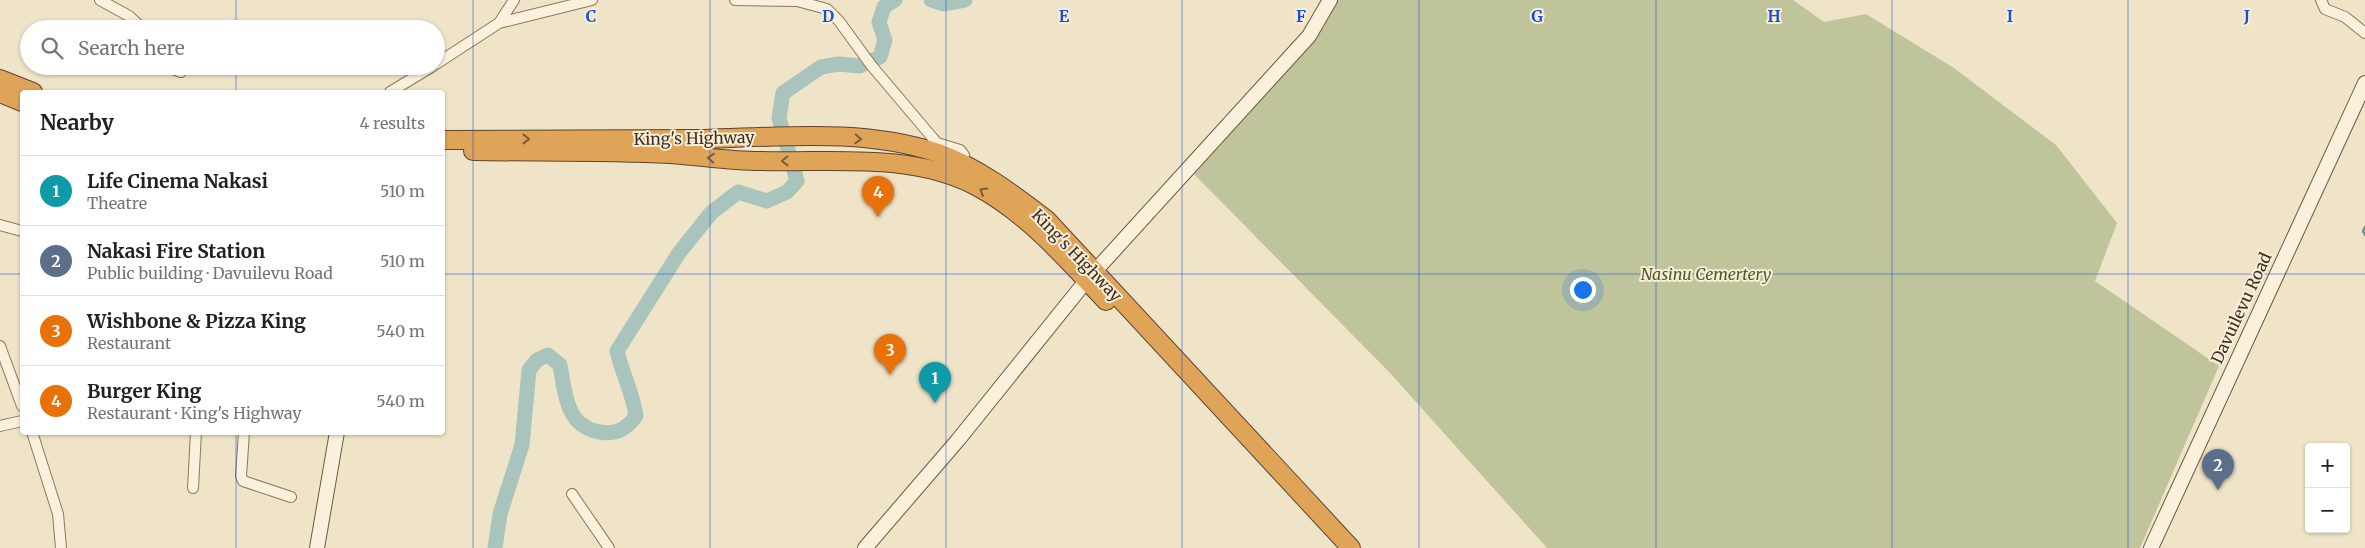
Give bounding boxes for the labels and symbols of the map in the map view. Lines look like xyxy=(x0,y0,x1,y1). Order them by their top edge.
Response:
text: C xyxy=(586,6,596,26)
text: D xyxy=(822,6,834,26)
text: E xyxy=(1059,6,1070,26)
text: F xyxy=(1296,6,1306,26)
text: G xyxy=(1531,6,1543,26)
text: H xyxy=(1767,6,1781,26)
text: I xyxy=(2007,6,2013,26)
text: J xyxy=(2243,6,2250,26)
street label: King's Highway xyxy=(633,127,755,149)
one-way arrow xyxy=(855,133,863,144)
one-way arrow xyxy=(522,134,530,144)
one-way arrow xyxy=(707,152,715,163)
one-way arrow xyxy=(780,156,788,166)
pin: 4 xyxy=(862,176,894,217)
one-way arrow xyxy=(980,187,989,197)
street label: King's Highway xyxy=(1028,205,1127,306)
street label: Davuilevu Road xyxy=(2207,249,2276,367)
park label: Nasinu Cemertery xyxy=(1641,264,1772,284)
your location xyxy=(1570,277,1596,303)
pin: 3 xyxy=(874,334,906,375)
pin: 1 xyxy=(919,362,951,403)
pin: 2 xyxy=(2202,449,2234,490)

